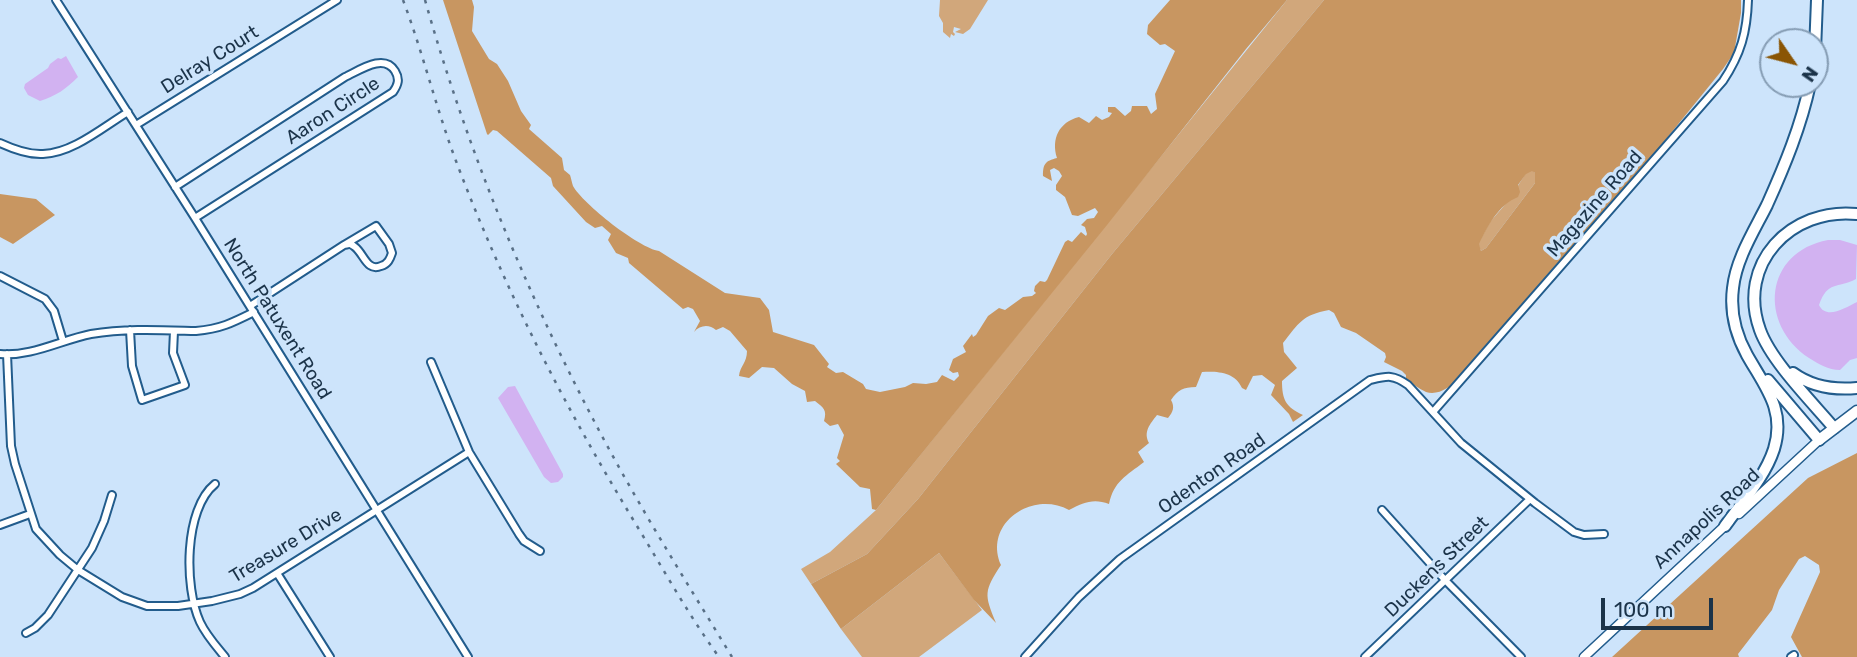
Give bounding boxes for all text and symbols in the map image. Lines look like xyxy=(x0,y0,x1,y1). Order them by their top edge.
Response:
street label: Delray Court xyxy=(157,21,263,99)
north arrow xyxy=(1759,28,1829,98)
text: N xyxy=(1797,62,1823,86)
street label: Aaron Circle xyxy=(282,72,384,150)
street label: Magazine Road xyxy=(1543,146,1647,262)
street label: North Patuxent Road xyxy=(218,234,336,404)
street label: Odenton Road xyxy=(1154,429,1270,519)
street label: Annapolis Road xyxy=(1649,464,1765,574)
street label: Treasure Drive xyxy=(226,504,346,588)
street label: Duckens Street xyxy=(1380,512,1494,622)
scale bar xyxy=(1605,584,1717,628)
text: 100 m xyxy=(1614,597,1673,622)

